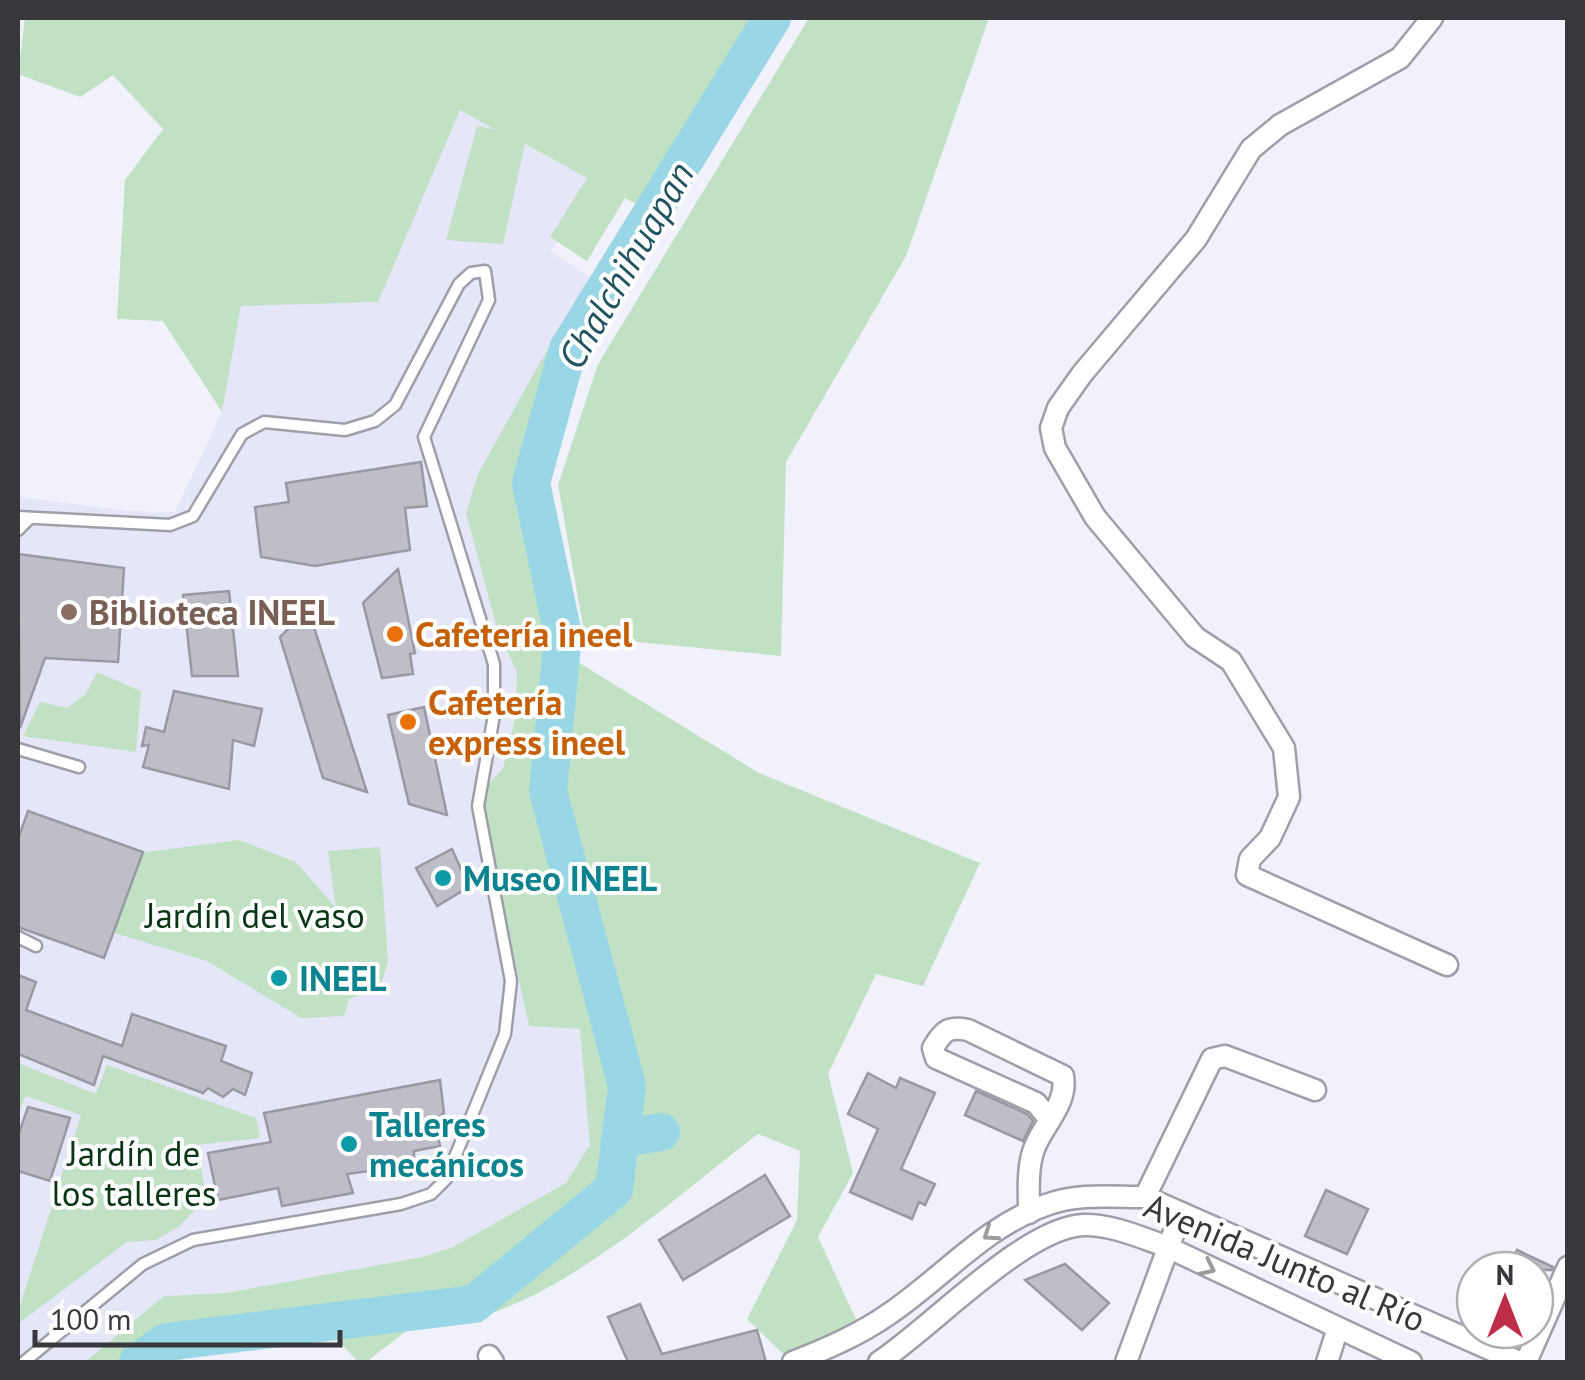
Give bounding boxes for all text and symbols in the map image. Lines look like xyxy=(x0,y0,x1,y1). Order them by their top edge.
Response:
water label: Chalchihuapan xyxy=(546,153,704,377)
place label: Biblioteca INEEL xyxy=(89,589,335,635)
marker: Biblioteca INEEL xyxy=(58,601,80,623)
place label: Cafetería ineel xyxy=(415,611,633,657)
marker: Cafetería ineel xyxy=(384,623,406,645)
place label: Cafetería express ineel xyxy=(428,679,626,765)
marker: Cafetería express ineel xyxy=(397,711,419,733)
place label: Museo INEEL xyxy=(463,855,657,901)
marker: Museo INEEL xyxy=(432,867,454,889)
park label: Jardín del vaso xyxy=(143,892,365,938)
place label: INEEL xyxy=(299,955,387,1001)
marker: INEEL xyxy=(268,967,290,989)
place label: Talleres mecánicos xyxy=(369,1101,524,1187)
park label: Jardín de los talleres xyxy=(52,1130,216,1216)
marker: Talleres mecánicos xyxy=(338,1133,360,1155)
street label: Avenida Junto al Río xyxy=(1138,1182,1432,1342)
one-way arrow xyxy=(983,1222,1002,1241)
north arrow xyxy=(1455,1250,1555,1350)
one-way arrow xyxy=(1198,1256,1216,1275)
text: N xyxy=(1496,1256,1514,1293)
scale bar xyxy=(35,1285,340,1347)
text: 100 m xyxy=(50,1299,131,1338)

